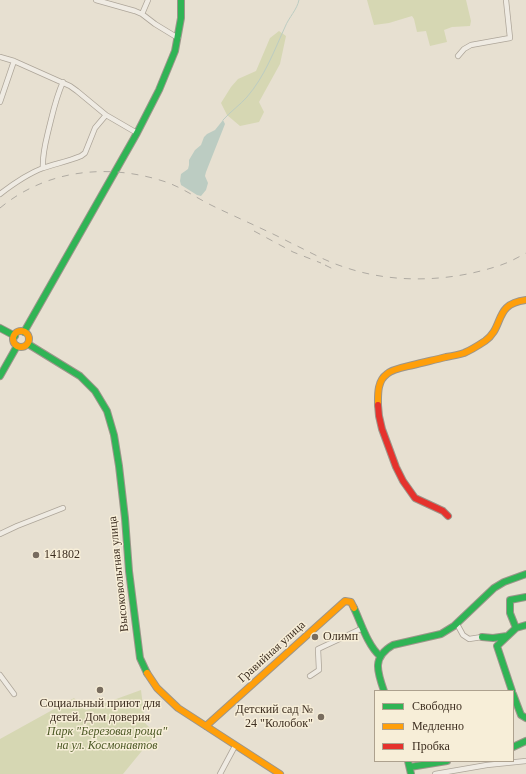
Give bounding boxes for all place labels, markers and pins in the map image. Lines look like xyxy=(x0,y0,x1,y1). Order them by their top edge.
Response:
place label: 141802 xyxy=(44,548,80,562)
marker: 141802 xyxy=(31,550,41,560)
place label: Олимп xyxy=(323,630,358,644)
marker: Олимп xyxy=(310,632,320,642)
marker: Социальный приют для детей. Дом доверия xyxy=(95,685,105,695)
place label: Социальный приют для детей. Дом доверия xyxy=(39,697,161,725)
place label: Детский сад № 24 "Колобок" xyxy=(236,703,313,731)
marker: Детский сад № 24 "Колобок" xyxy=(316,712,326,722)

